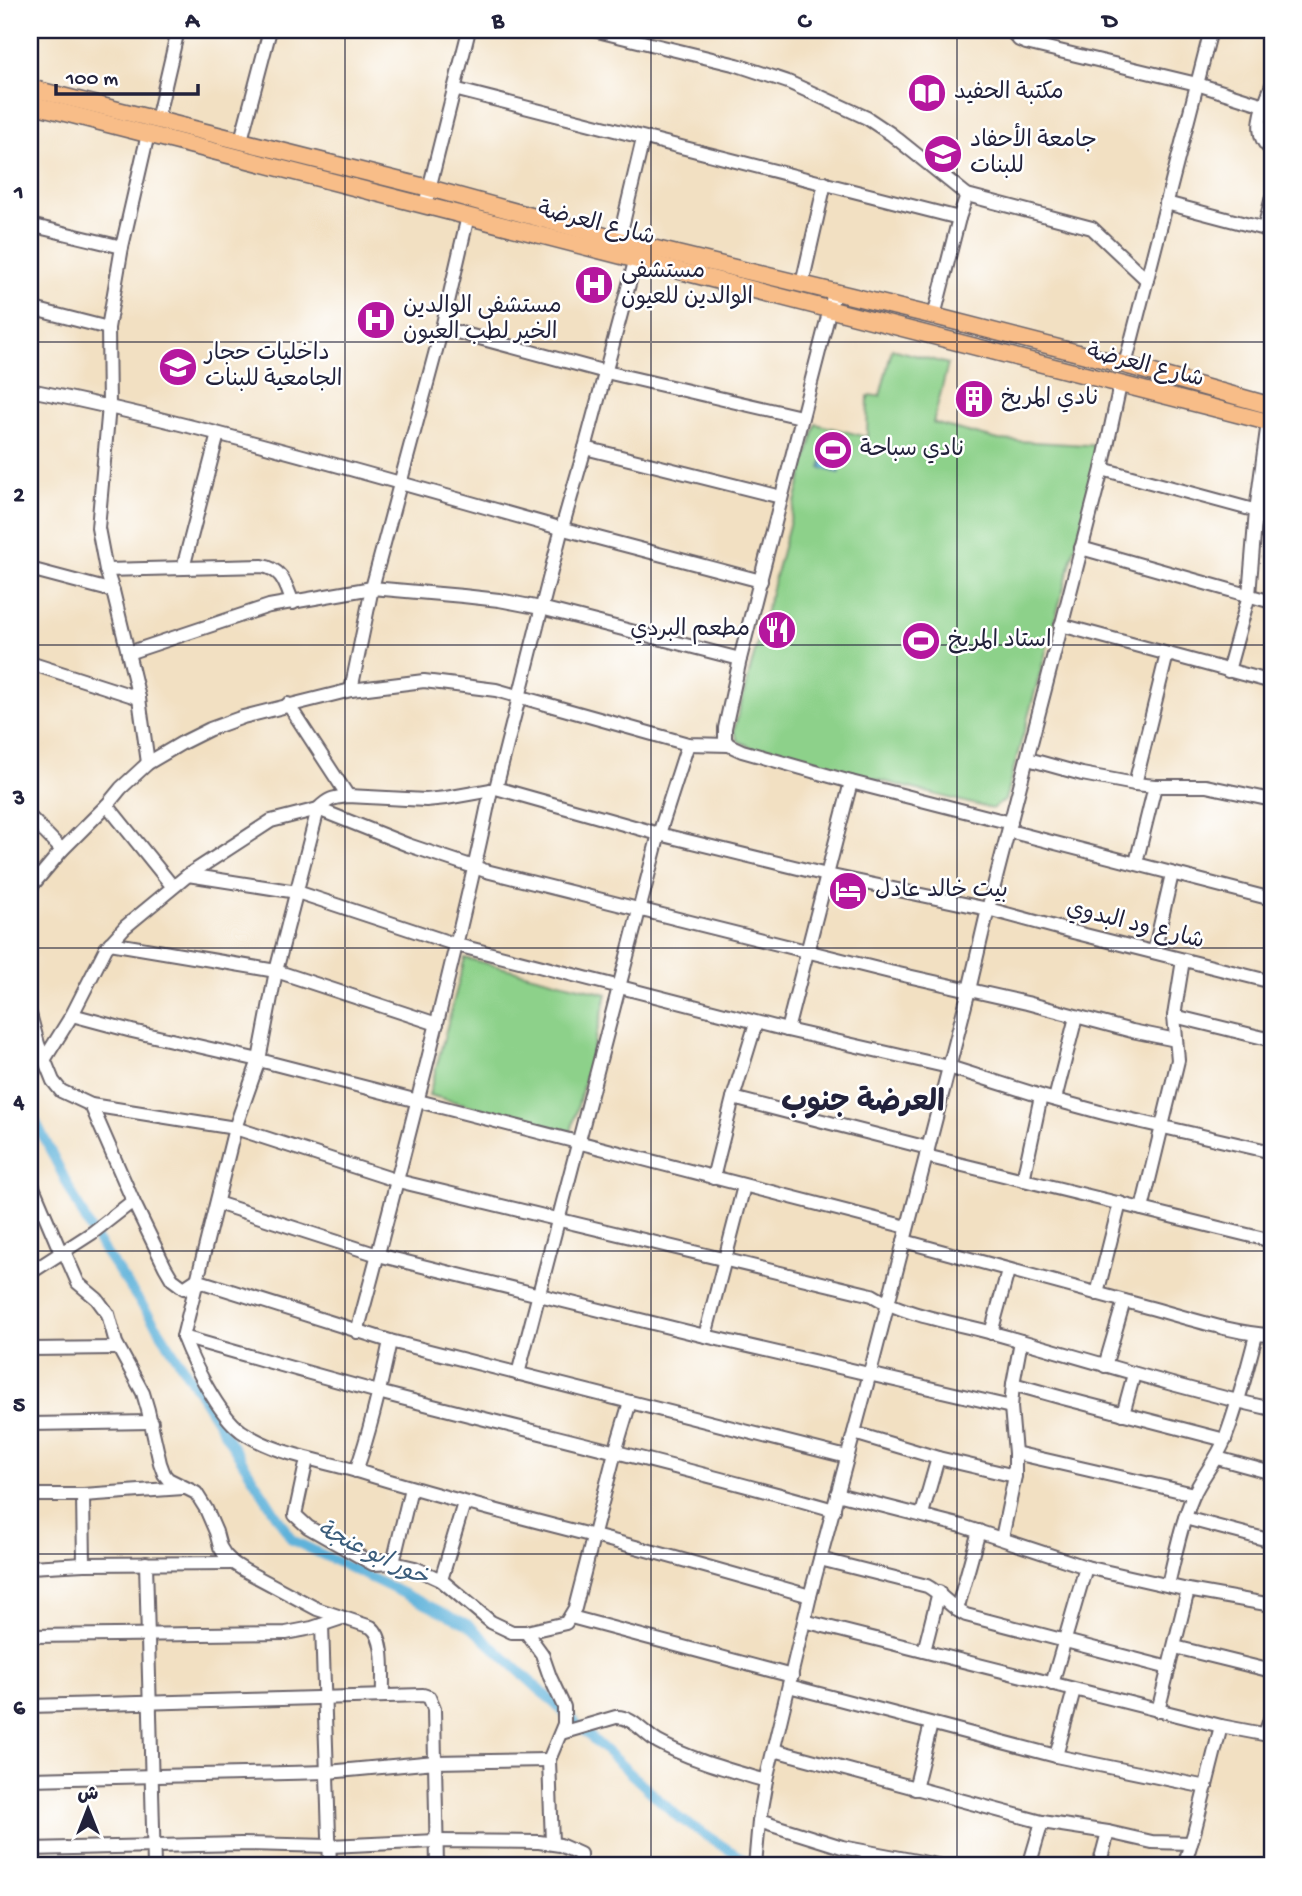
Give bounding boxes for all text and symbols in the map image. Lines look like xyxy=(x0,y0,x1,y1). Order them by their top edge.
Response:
text: A xyxy=(184,9,200,36)
text: B xyxy=(491,9,505,36)
text: C xyxy=(798,9,813,36)
text: D xyxy=(1101,9,1119,36)
scale bar xyxy=(56,52,198,96)
text: 100 m xyxy=(65,68,118,93)
library icon: مكتبة الحفيد xyxy=(906,72,948,114)
place label: مكتبة الحفيد xyxy=(954,80,1064,107)
place label: جامعة الأحفاد للبنات xyxy=(970,122,1097,181)
school or university icon: جامعة الأحفاد للبنات xyxy=(922,133,964,175)
text: 1 xyxy=(13,180,24,207)
street label: شارع العرضة xyxy=(535,197,657,253)
place label: مستشفى الوالدين للعيون xyxy=(621,259,753,312)
hospital icon: مستشفى الوالدين للعيون xyxy=(573,264,615,306)
place label: مستشفى الوالدين الخير لطب العيون xyxy=(403,294,562,347)
hospital icon: مستشفى الوالدين الخير لطب العيون xyxy=(355,299,397,341)
street label: شارع العرضة xyxy=(1084,339,1206,395)
place label: داخليات حجار الجامعية للبنات xyxy=(203,341,342,394)
school or university icon: داخليات حجار الجامعية للبنات xyxy=(157,346,199,388)
building icon: نادي المريخ xyxy=(953,378,995,420)
place label: نادي المريخ xyxy=(1001,386,1098,413)
sports icon: نادي سباحة xyxy=(812,429,854,471)
place label: نادي سباحة xyxy=(860,437,964,464)
text: 2 xyxy=(13,483,25,510)
restaurant icon: مطعم البردي xyxy=(756,609,798,651)
place label: مطعم البردي xyxy=(630,617,750,645)
sports icon: استاد المريخ xyxy=(900,620,942,662)
place label: استاد المريخ xyxy=(948,628,1052,655)
text: 3 xyxy=(12,786,25,813)
hotel icon: بيت خالد عادل xyxy=(827,870,869,912)
place label: بيت خالد عادل xyxy=(875,878,1008,905)
street label: شارع ود البدوي xyxy=(1063,896,1207,956)
district label: العرضة جنوب xyxy=(781,1085,945,1122)
text: 4 xyxy=(13,1090,25,1117)
text: 5 xyxy=(13,1393,25,1420)
water label: خور ابو عنجة xyxy=(312,1516,433,1595)
text: 6 xyxy=(13,1696,26,1723)
north arrow xyxy=(52,1773,122,1843)
text: ش xyxy=(78,1784,99,1807)

